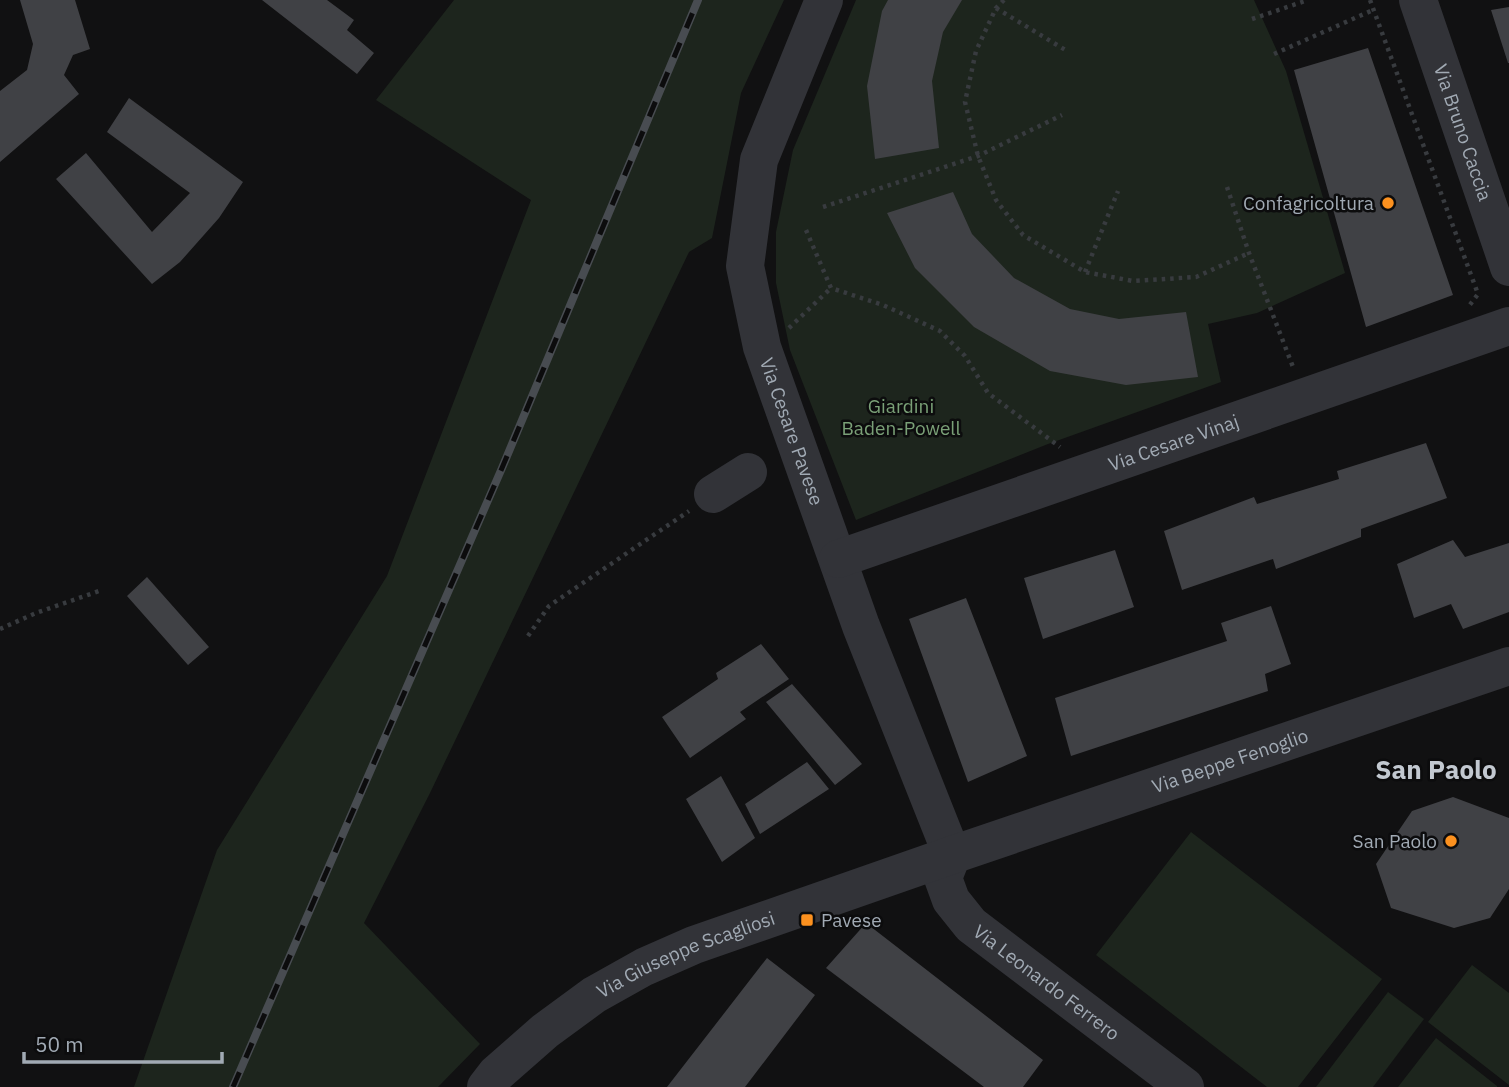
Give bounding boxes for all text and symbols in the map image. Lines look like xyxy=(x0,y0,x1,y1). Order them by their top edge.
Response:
street label: Via Bruno Caccia xyxy=(1429,61,1498,204)
place label: Confagricoltura xyxy=(1243,191,1374,215)
marker: Confagricoltura xyxy=(1380,195,1396,211)
street label: Via Cesare Pavese xyxy=(755,354,829,509)
park label: Giardini Baden-Powell xyxy=(841,394,961,440)
street label: Via Cesare Vinaj xyxy=(1105,409,1242,476)
street label: Via Beppe Fenoglio xyxy=(1149,723,1311,798)
district label: San Paolo xyxy=(1375,752,1497,786)
place label: San Paolo xyxy=(1353,829,1437,853)
marker: San Paolo xyxy=(1443,833,1459,849)
street label: Via Giuseppe Scagliosi xyxy=(592,906,778,1003)
place label: Pavese xyxy=(821,908,882,932)
marker: Pavese xyxy=(799,912,815,928)
street label: Via Leonardo Ferrero xyxy=(969,919,1125,1045)
scale bar xyxy=(24,1020,222,1064)
text: 50 m xyxy=(35,1030,84,1058)

